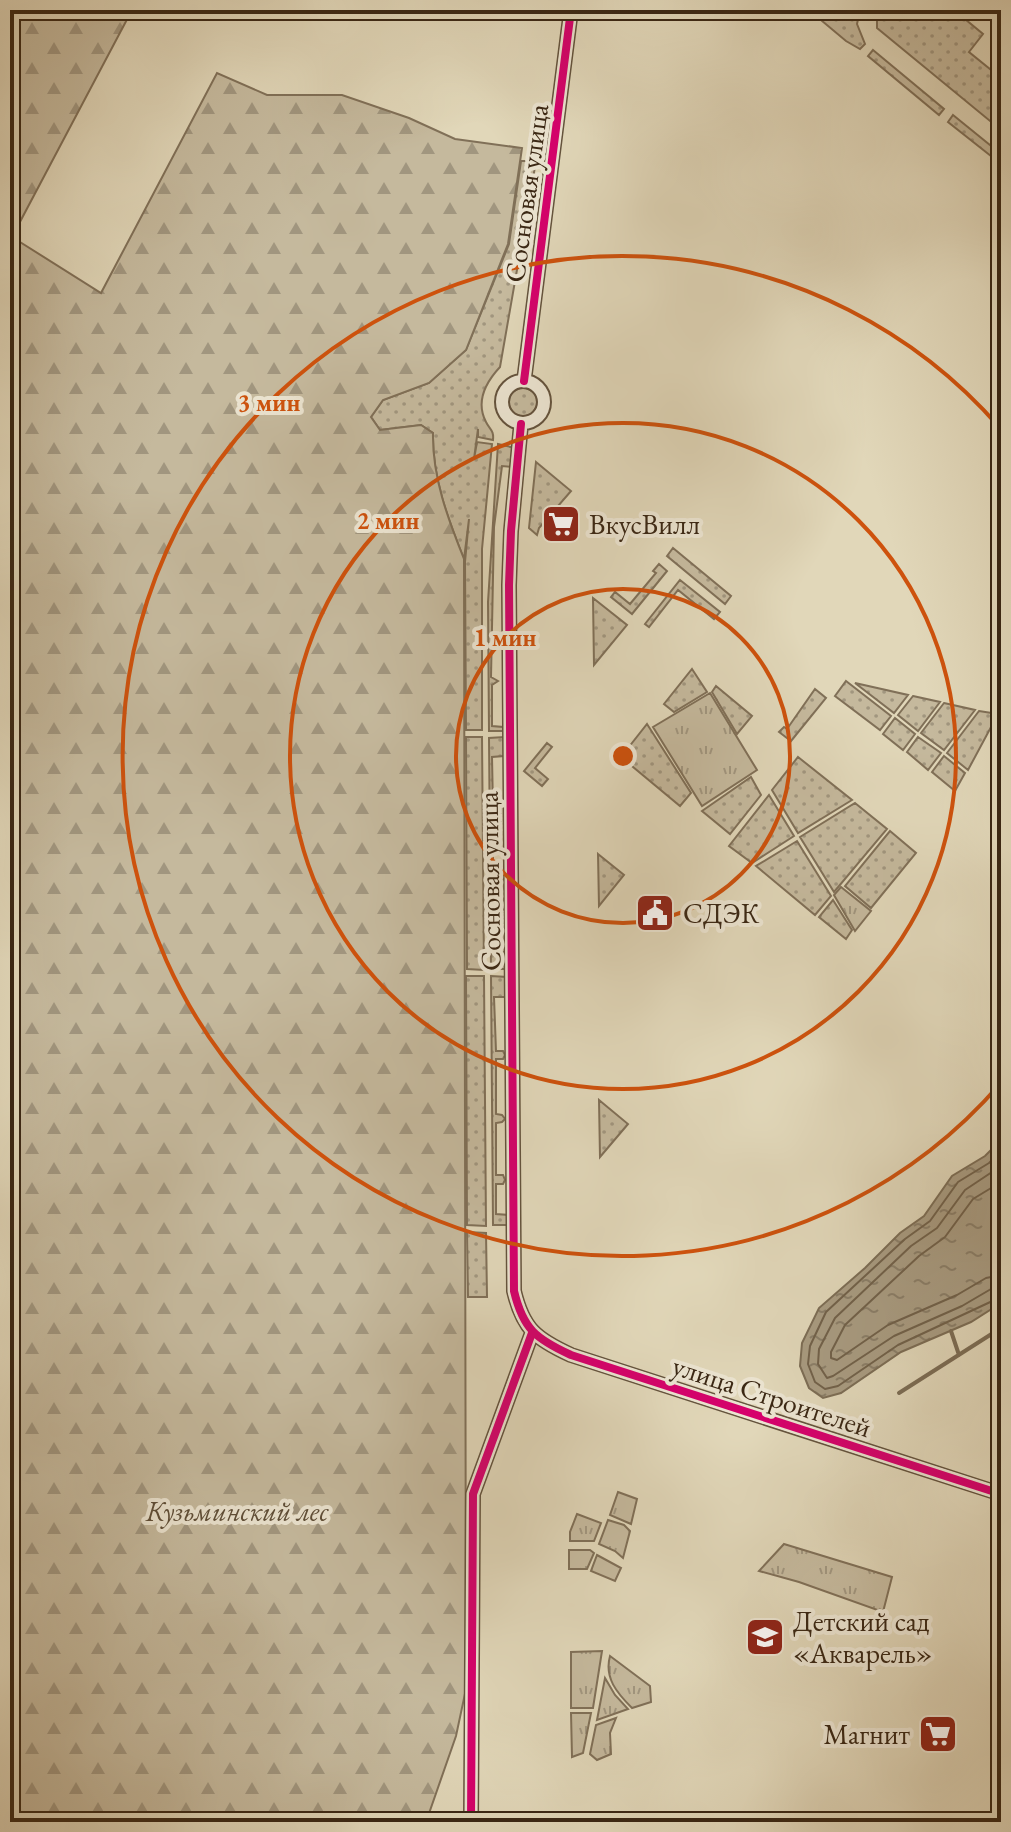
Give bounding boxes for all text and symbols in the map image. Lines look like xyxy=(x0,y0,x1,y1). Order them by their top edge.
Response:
street label: Сосновая улица xyxy=(496,101,556,284)
text: 3 мин xyxy=(238,387,300,418)
supermarket icon: ВкусВилл xyxy=(540,503,582,545)
text: 2 мин xyxy=(357,505,419,536)
place label: ВкусВилл xyxy=(589,506,700,542)
text: 1 мин xyxy=(474,622,536,653)
centre of rings xyxy=(609,742,637,770)
street label: Сосновая улица xyxy=(469,790,509,971)
public building icon: СДЭК xyxy=(634,892,676,934)
place label: СДЭК xyxy=(683,895,760,931)
street label: улица Строителей xyxy=(668,1347,876,1445)
park label: Кузьминский лес xyxy=(145,1493,329,1529)
place label: Детский сад «Акварель» xyxy=(793,1603,932,1671)
school or university icon: Детский сад «Акварель» xyxy=(744,1616,786,1658)
supermarket icon: Магнит xyxy=(917,1713,959,1755)
place label: Магнит xyxy=(823,1716,911,1752)

